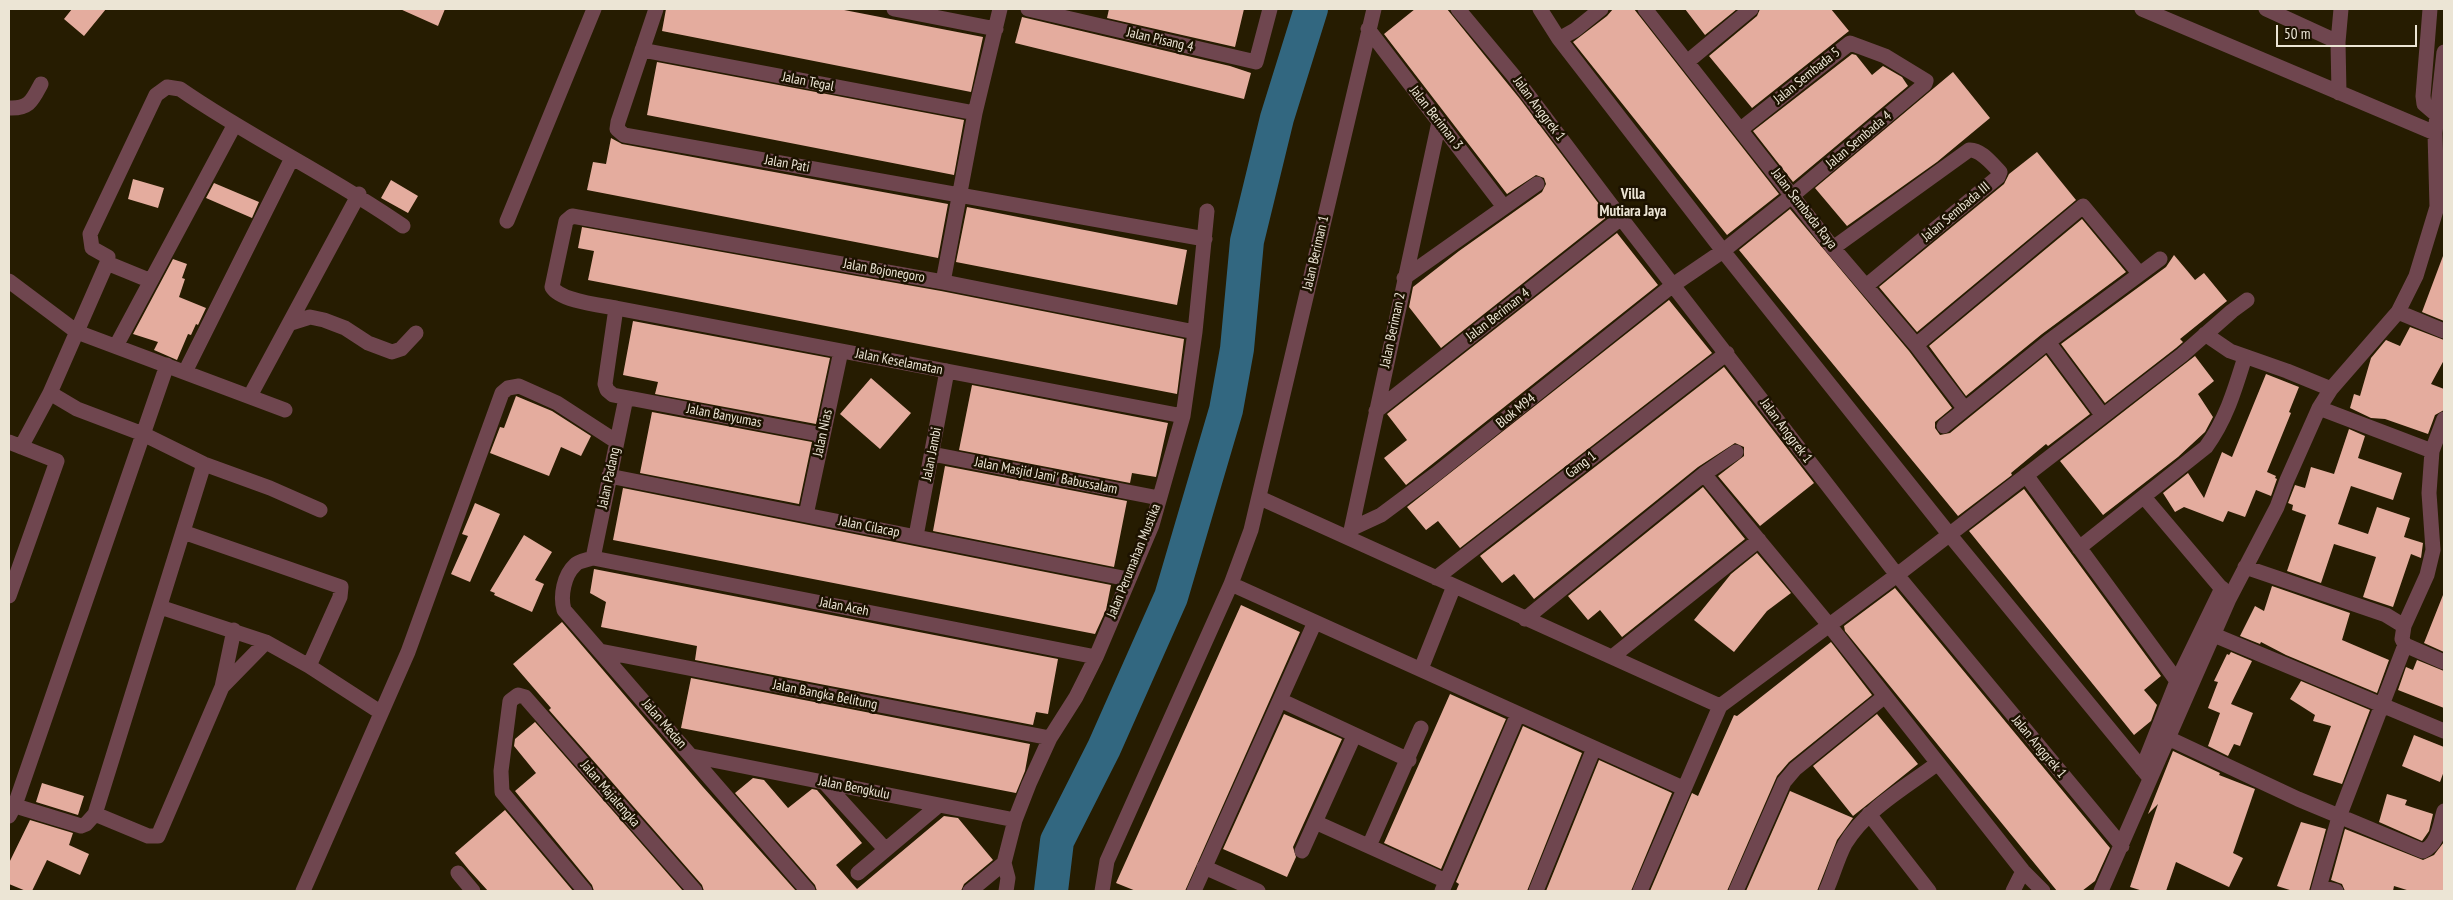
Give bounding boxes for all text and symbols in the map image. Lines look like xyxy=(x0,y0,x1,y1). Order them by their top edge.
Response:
scale bar xyxy=(2278,15,2419,47)
street label: Jalan Pisang 4 xyxy=(1125,24,1195,56)
text: 50 m xyxy=(2284,24,2310,43)
street label: Jalan Sembada 5 xyxy=(1770,44,1844,108)
street label: Jalan Tegal xyxy=(781,69,835,95)
street label: Jalan Anggrek 1 xyxy=(1509,74,1569,144)
street label: Jalan Beriman 3 xyxy=(1406,83,1466,153)
street label: Jalan Sembada 4 xyxy=(1823,108,1895,172)
street label: Jalan Pati xyxy=(763,152,811,176)
street label: Jalan Sembada Raya xyxy=(1767,165,1841,253)
street label: Jalan Sembada III xyxy=(1918,179,1994,245)
district label: Villa Mutiara Jaya xyxy=(1600,186,1666,221)
street label: Jalan Beriman 1 xyxy=(1299,214,1333,292)
street label: Jalan Bojonegoro xyxy=(842,256,926,286)
street label: Jalan Beriman 4 xyxy=(1463,285,1533,345)
street label: Jalan Beriman 2 xyxy=(1377,291,1409,369)
street label: Jalan Keselamatan xyxy=(854,345,944,379)
street label: Blok M94 xyxy=(1493,390,1539,432)
street label: Jalan Anggrek 1 xyxy=(1756,396,1816,466)
street label: Jalan Banyumas xyxy=(685,400,763,432)
street label: Jalan Nias xyxy=(810,408,836,458)
street label: Jalan Jambi xyxy=(919,426,945,482)
street label: Jalan Padang xyxy=(594,446,624,510)
street label: Gang 1 xyxy=(1562,448,1600,482)
street label: Jalan Masjid Jami' Babussalam xyxy=(973,454,1119,498)
street label: Jalan Perumahan Mustika xyxy=(1103,501,1165,621)
street label: Jalan Cilacap xyxy=(837,513,901,541)
street label: Jalan Aceh xyxy=(818,594,870,620)
street label: Jalan Bangka Belitung xyxy=(771,677,879,713)
street label: Jalan Medan xyxy=(638,696,690,752)
street label: Jalan Anggrek 1 xyxy=(2008,712,2070,782)
street label: Jalan Majalengka xyxy=(577,757,643,831)
street label: Jalan Bengkulu xyxy=(817,773,891,803)

